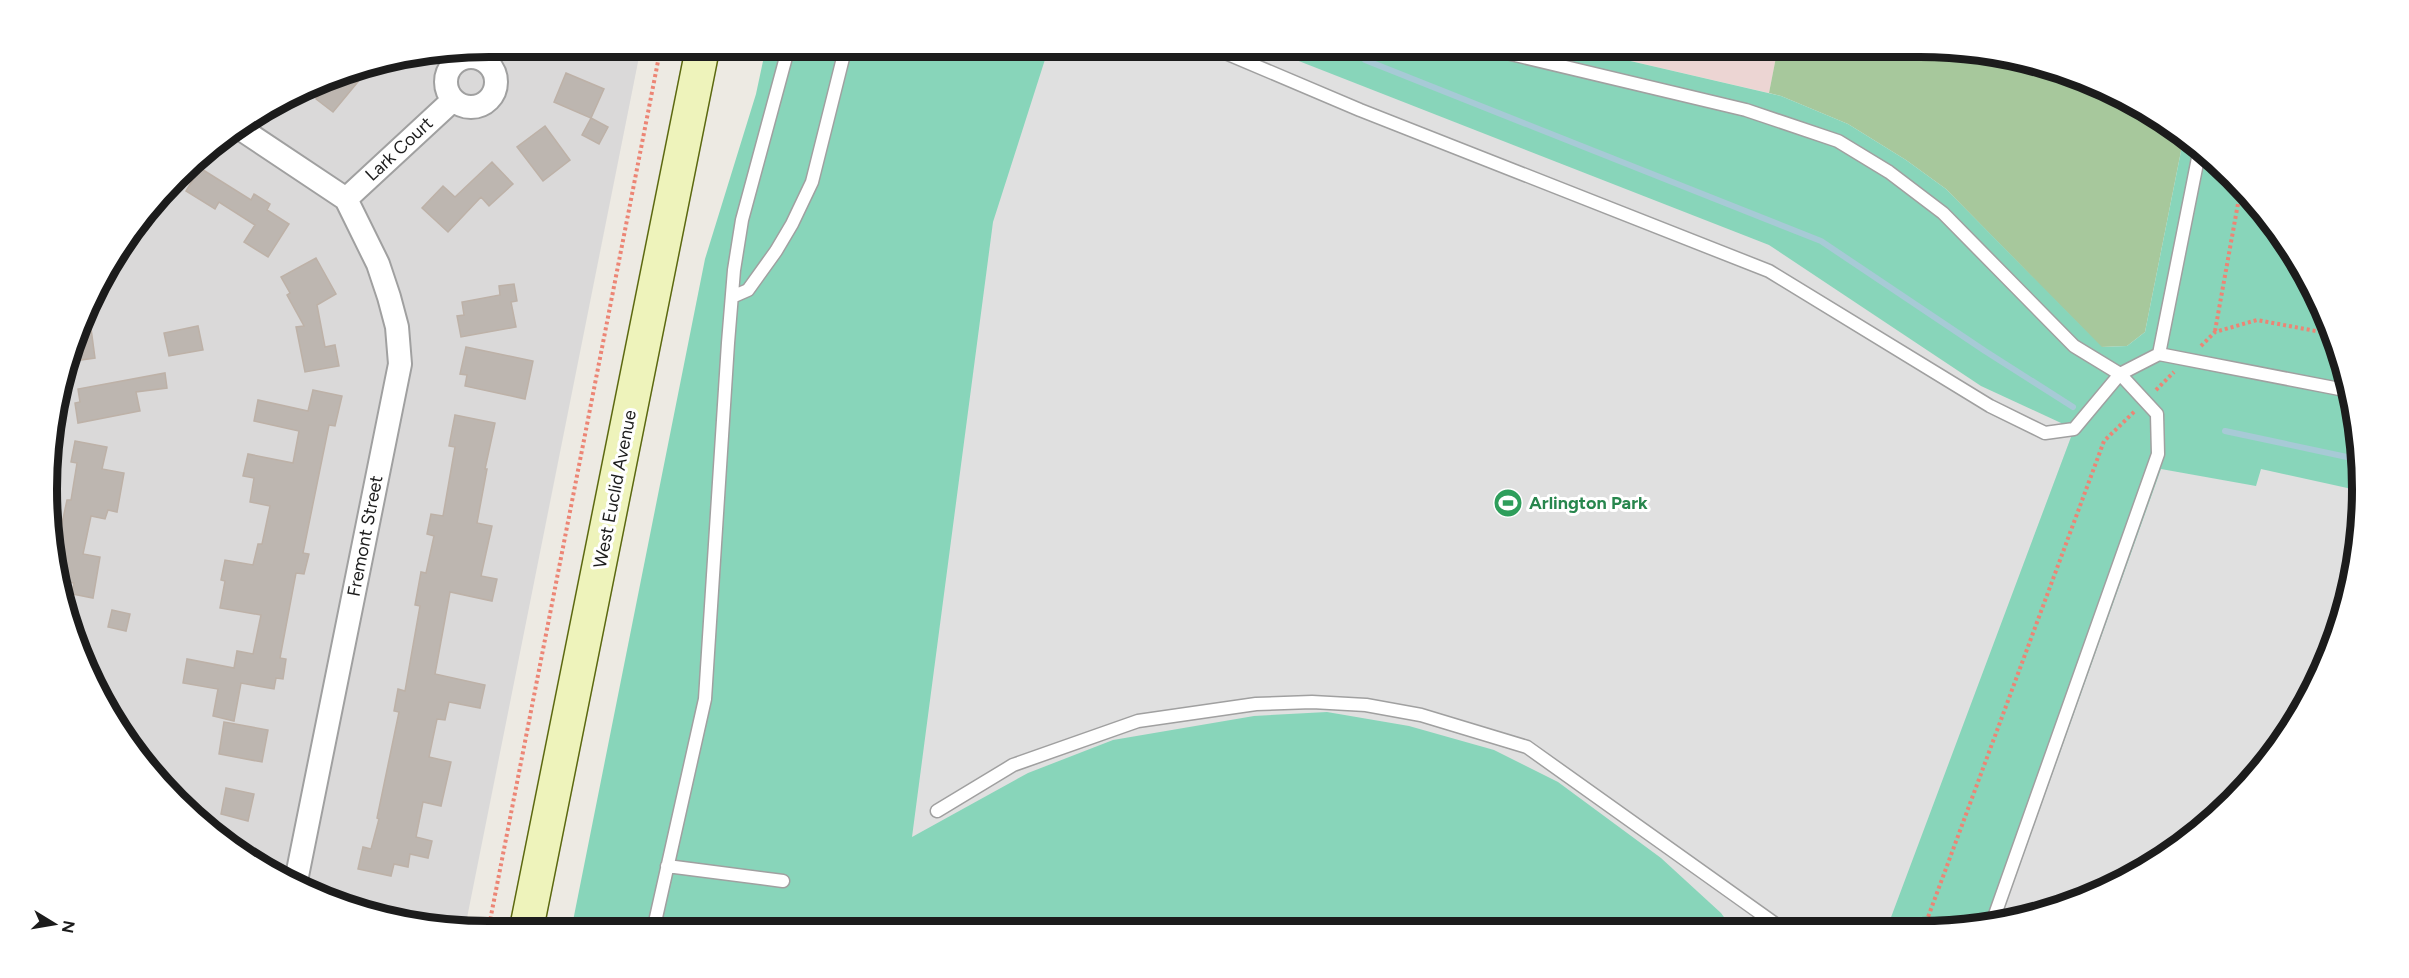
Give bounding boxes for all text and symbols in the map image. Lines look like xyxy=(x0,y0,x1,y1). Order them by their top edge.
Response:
street label: Lark Court xyxy=(361,112,437,186)
street label: West Euclid Avenue xyxy=(589,408,641,570)
street label: Fremont Street xyxy=(342,473,388,598)
sports icon: Arlington Park xyxy=(1492,487,1524,519)
place label: Arlington Park xyxy=(1529,492,1648,514)
north arrow xyxy=(24,894,84,954)
text: N xyxy=(58,919,79,935)

